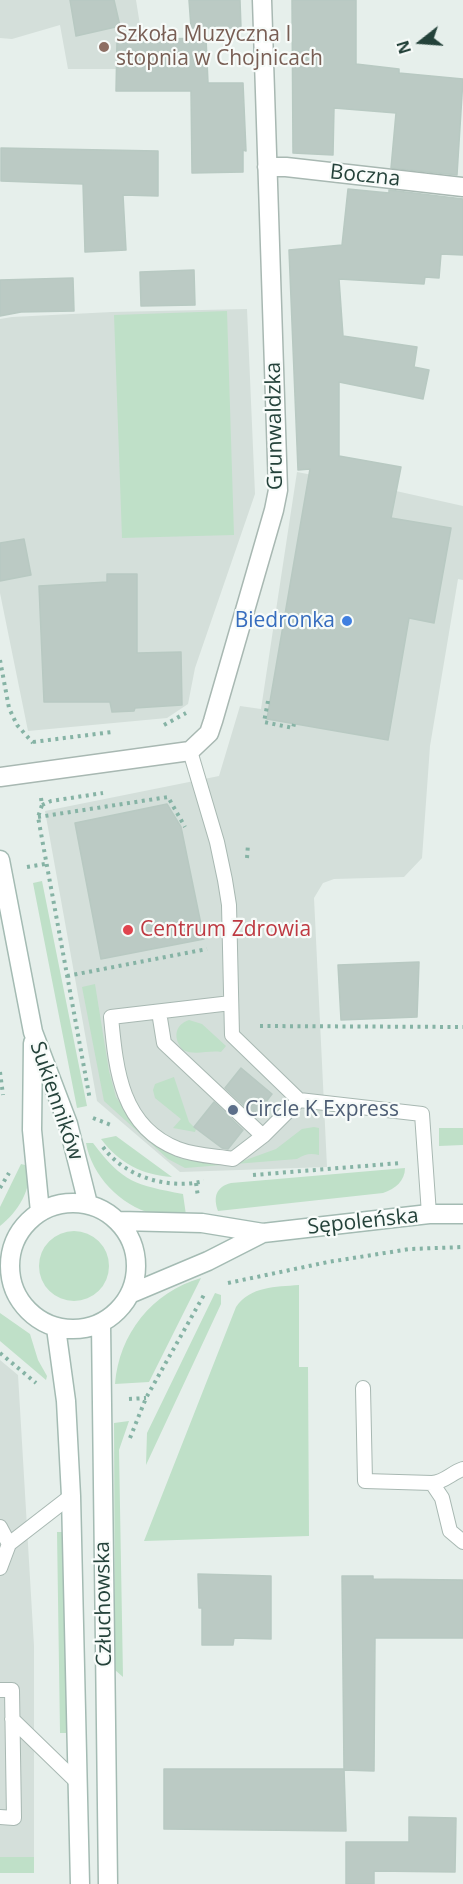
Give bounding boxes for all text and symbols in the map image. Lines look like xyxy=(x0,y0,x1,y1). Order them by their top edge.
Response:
north arrow xyxy=(391,12,451,72)
place label: Szkoła Muzyczna I stopnia w Chojnicach xyxy=(116,22,323,72)
text: N xyxy=(391,38,416,57)
marker: Szkoła Muzyczna I stopnia w Chojnicach xyxy=(97,40,111,54)
street label: Boczna xyxy=(329,160,401,192)
street label: Grunwaldzka xyxy=(261,362,289,490)
place label: Biedronka xyxy=(235,608,335,634)
marker: Biedronka xyxy=(340,614,354,628)
place label: Centrum Zdrowia xyxy=(140,917,311,943)
marker: Centrum Zdrowia xyxy=(121,923,135,937)
street label: Sukienników xyxy=(24,1039,88,1163)
place label: Circle K Express xyxy=(245,1097,399,1123)
marker: Circle K Express xyxy=(226,1103,240,1117)
street label: Sępoleńska xyxy=(306,1204,420,1240)
street label: Człuchowska xyxy=(90,1541,118,1667)

